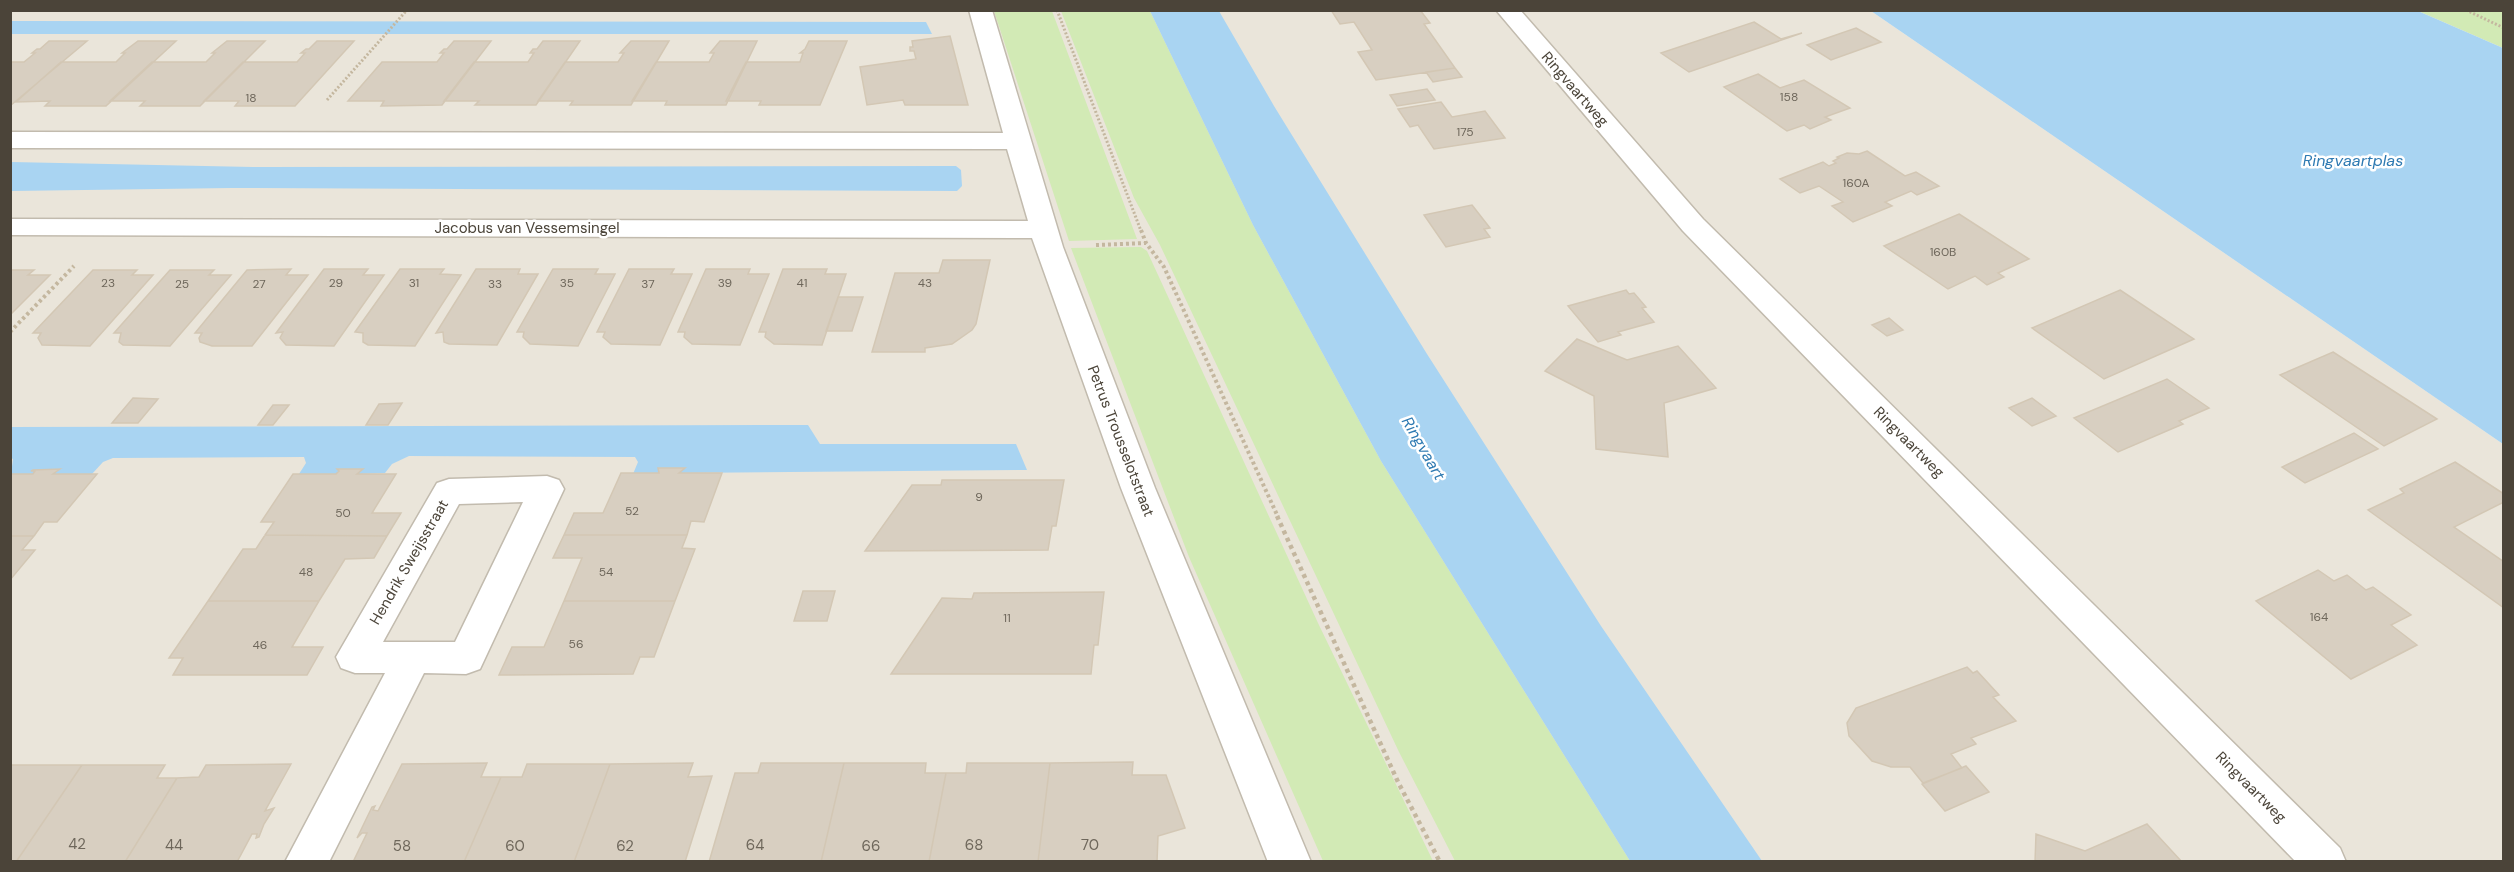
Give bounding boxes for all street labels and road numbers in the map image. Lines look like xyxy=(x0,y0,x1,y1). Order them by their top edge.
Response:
street label: Ringvaartweg xyxy=(1537,47,1613,131)
street label: Jacobus van Vessemsingel xyxy=(434,218,620,238)
street label: Petrus Trousselotstraat xyxy=(1083,363,1159,520)
street label: Ringvaartweg xyxy=(1869,402,1949,482)
street label: Hendrik Sweijsstraat xyxy=(365,496,453,628)
street label: Ringvaartweg xyxy=(2211,747,2291,827)

